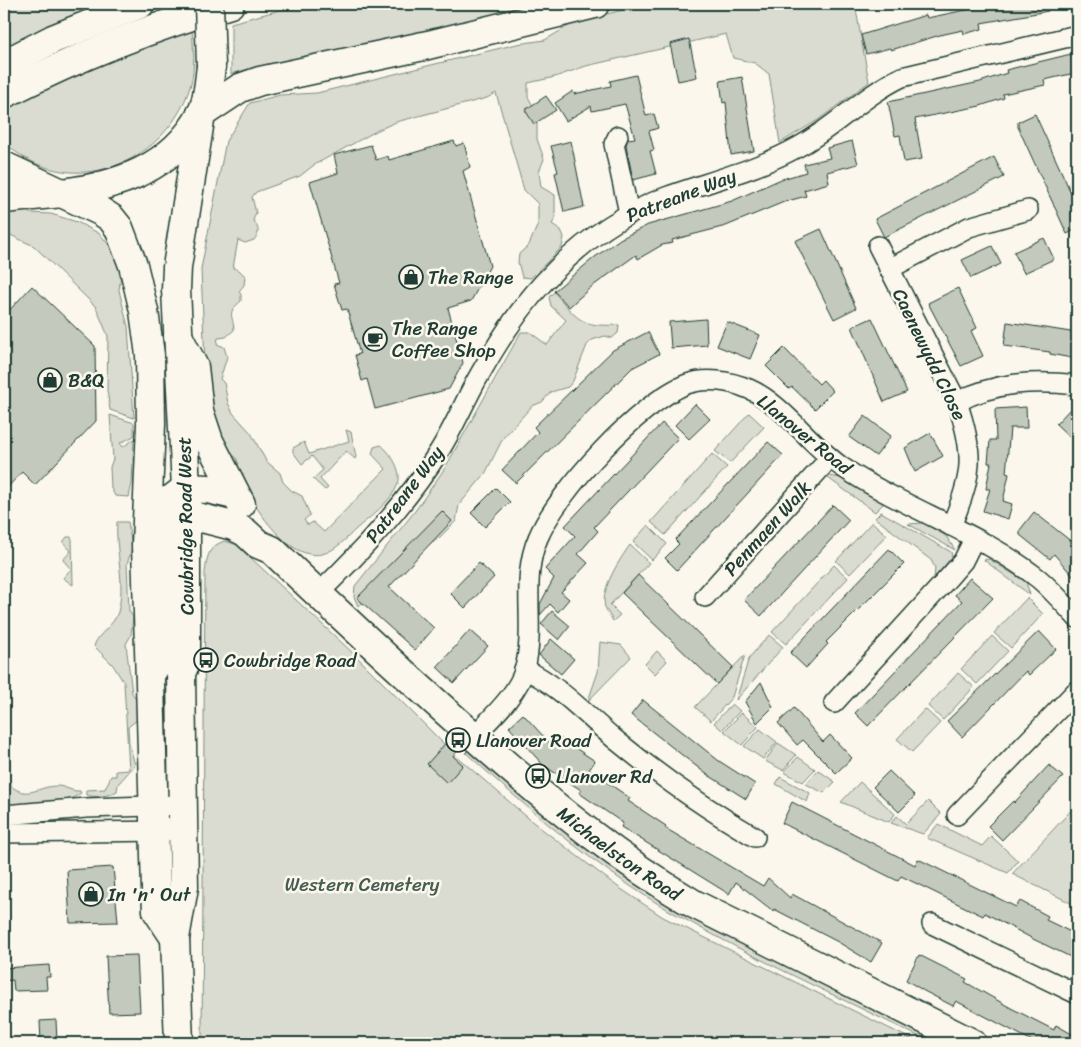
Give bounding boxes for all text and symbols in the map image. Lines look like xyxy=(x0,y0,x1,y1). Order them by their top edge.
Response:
street label: Patreane Way xyxy=(621,159,741,232)
place label: The Range xyxy=(428,261,513,294)
shop icon: The Range xyxy=(398,264,424,290)
street label: Caenewydd Close xyxy=(883,282,976,426)
place label: The Range Coffee Shop xyxy=(392,312,496,367)
cafe icon: The Range Coffee Shop xyxy=(362,326,388,352)
place label: B&Q xyxy=(68,364,104,397)
shop icon: B&Q xyxy=(37,367,63,393)
street label: Llanover Road xyxy=(750,385,861,484)
street label: Cowbridge Road West xyxy=(167,437,204,615)
street label: Patreane Way xyxy=(356,438,452,550)
street label: Penmaen Walk xyxy=(715,473,820,584)
place label: Cowbridge Road xyxy=(224,644,358,677)
bus stop icon: Cowbridge Road xyxy=(193,647,219,673)
place label: Llanover Road xyxy=(476,724,592,757)
bus stop icon: Llanover Road xyxy=(445,727,471,753)
place label: Llanover Rd xyxy=(556,760,653,793)
bus stop icon: Llanover Rd xyxy=(525,763,551,789)
street label: Michaelston Road xyxy=(550,797,690,911)
park label: Western Cemetery xyxy=(285,868,439,901)
place label: In 'n' Out xyxy=(107,878,192,911)
shop icon: In 'n' Out xyxy=(78,881,104,907)

